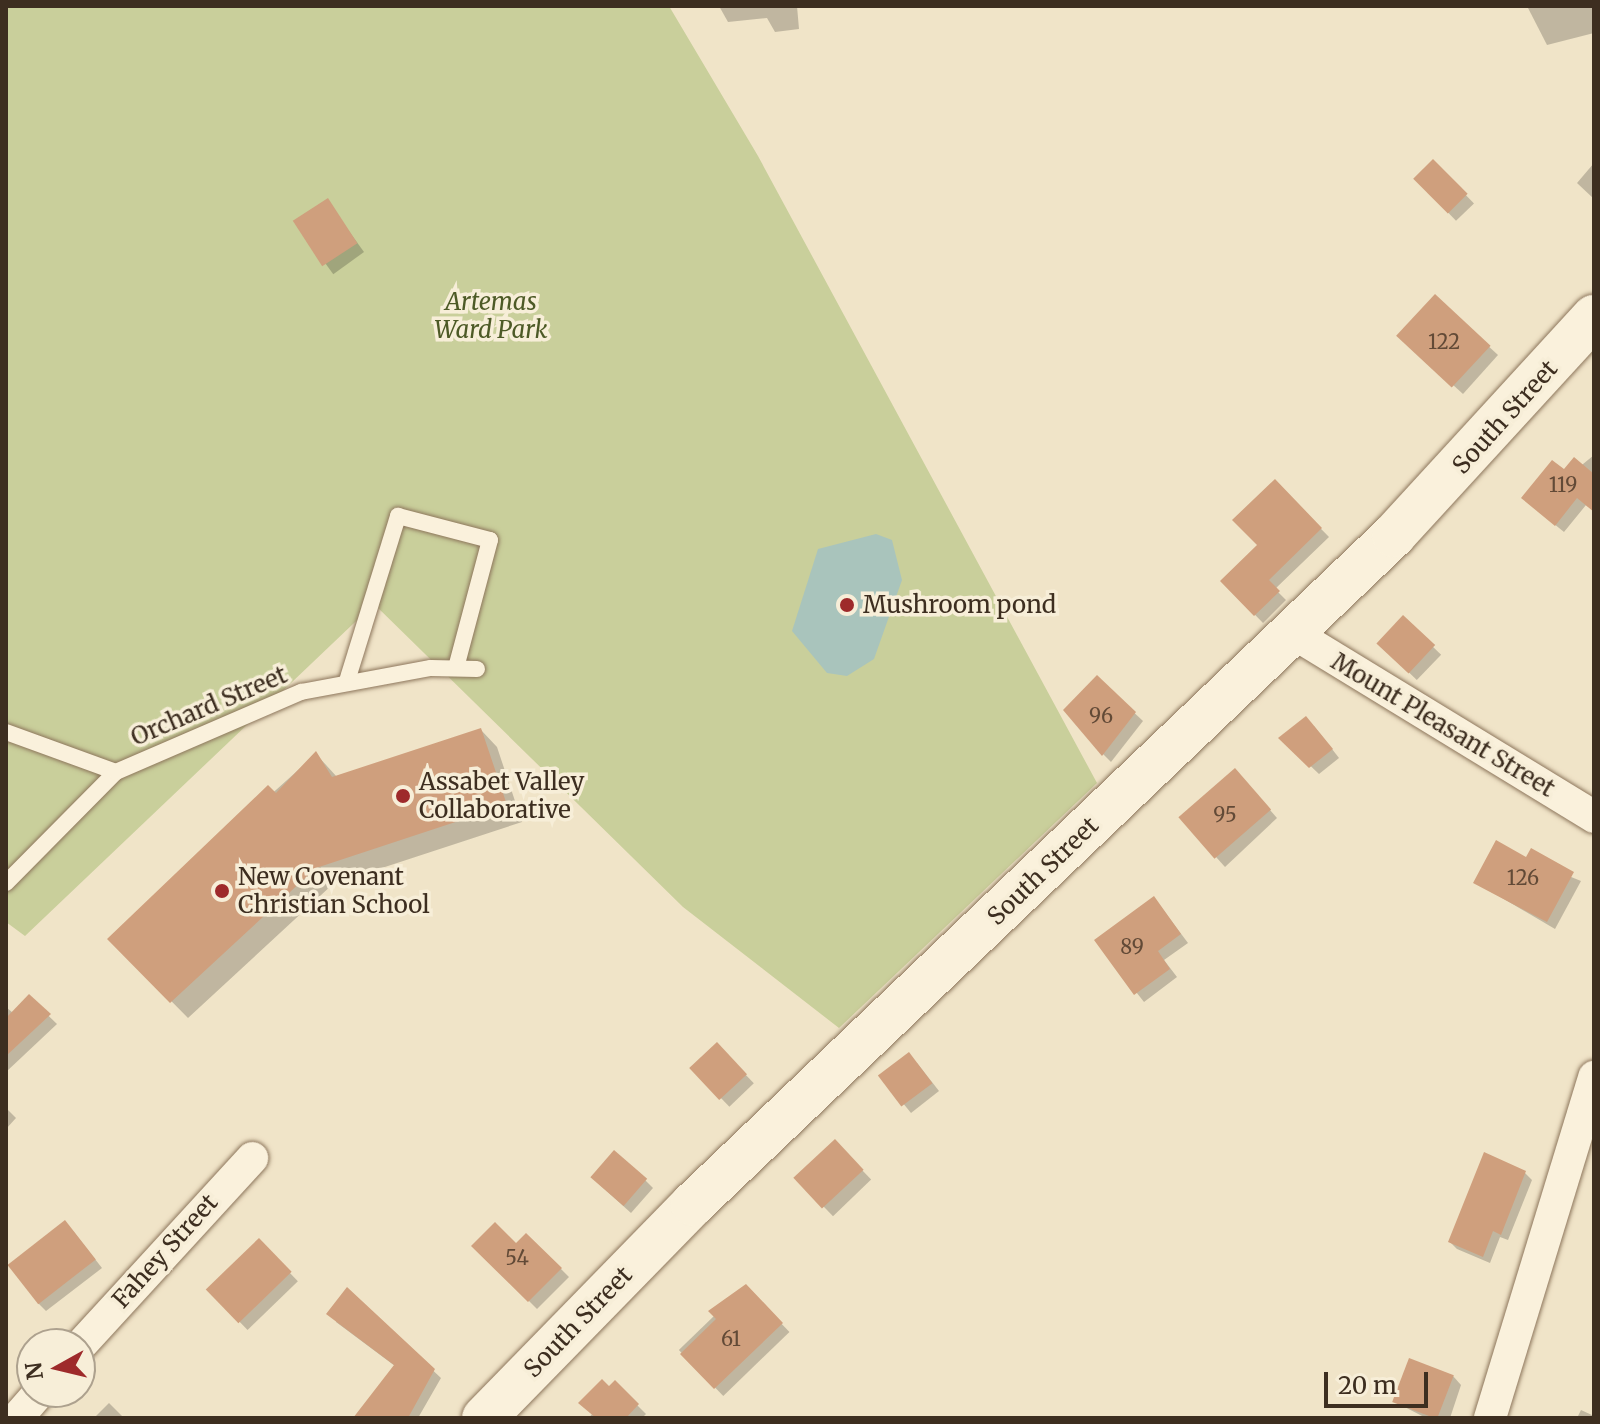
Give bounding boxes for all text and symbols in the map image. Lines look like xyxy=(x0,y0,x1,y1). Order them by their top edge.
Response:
park label: Artemas Ward Park xyxy=(434,288,548,344)
house number: 122 xyxy=(1428,329,1460,353)
street label: South Street xyxy=(1447,354,1563,480)
house number: 119 xyxy=(1549,472,1577,496)
place label: Mushroom pond xyxy=(863,591,1056,619)
marker: Mushroom pond xyxy=(838,596,856,614)
street label: Mount Pleasant Street xyxy=(1326,647,1560,803)
street label: Orchard Street xyxy=(127,660,291,752)
house number: 96 xyxy=(1089,703,1113,727)
place label: Assabet Valley Collaborative xyxy=(419,768,584,824)
marker: Assabet Valley Collaborative xyxy=(394,787,412,805)
house number: 95 xyxy=(1213,802,1237,826)
street label: South Street xyxy=(982,811,1104,931)
place label: New Covenant Christian School xyxy=(238,863,430,919)
house number: 126 xyxy=(1507,865,1539,889)
marker: New Covenant Christian School xyxy=(213,882,231,900)
house number: 89 xyxy=(1120,934,1144,958)
street label: Fahey Street xyxy=(106,1188,224,1314)
house number: 54 xyxy=(505,1245,529,1269)
street label: South Street xyxy=(518,1261,638,1383)
house number: 61 xyxy=(721,1326,741,1350)
north arrow xyxy=(16,1328,96,1408)
scale bar xyxy=(1328,1356,1432,1406)
text: N xyxy=(19,1361,49,1382)
text: 20 m xyxy=(1338,1370,1397,1401)

